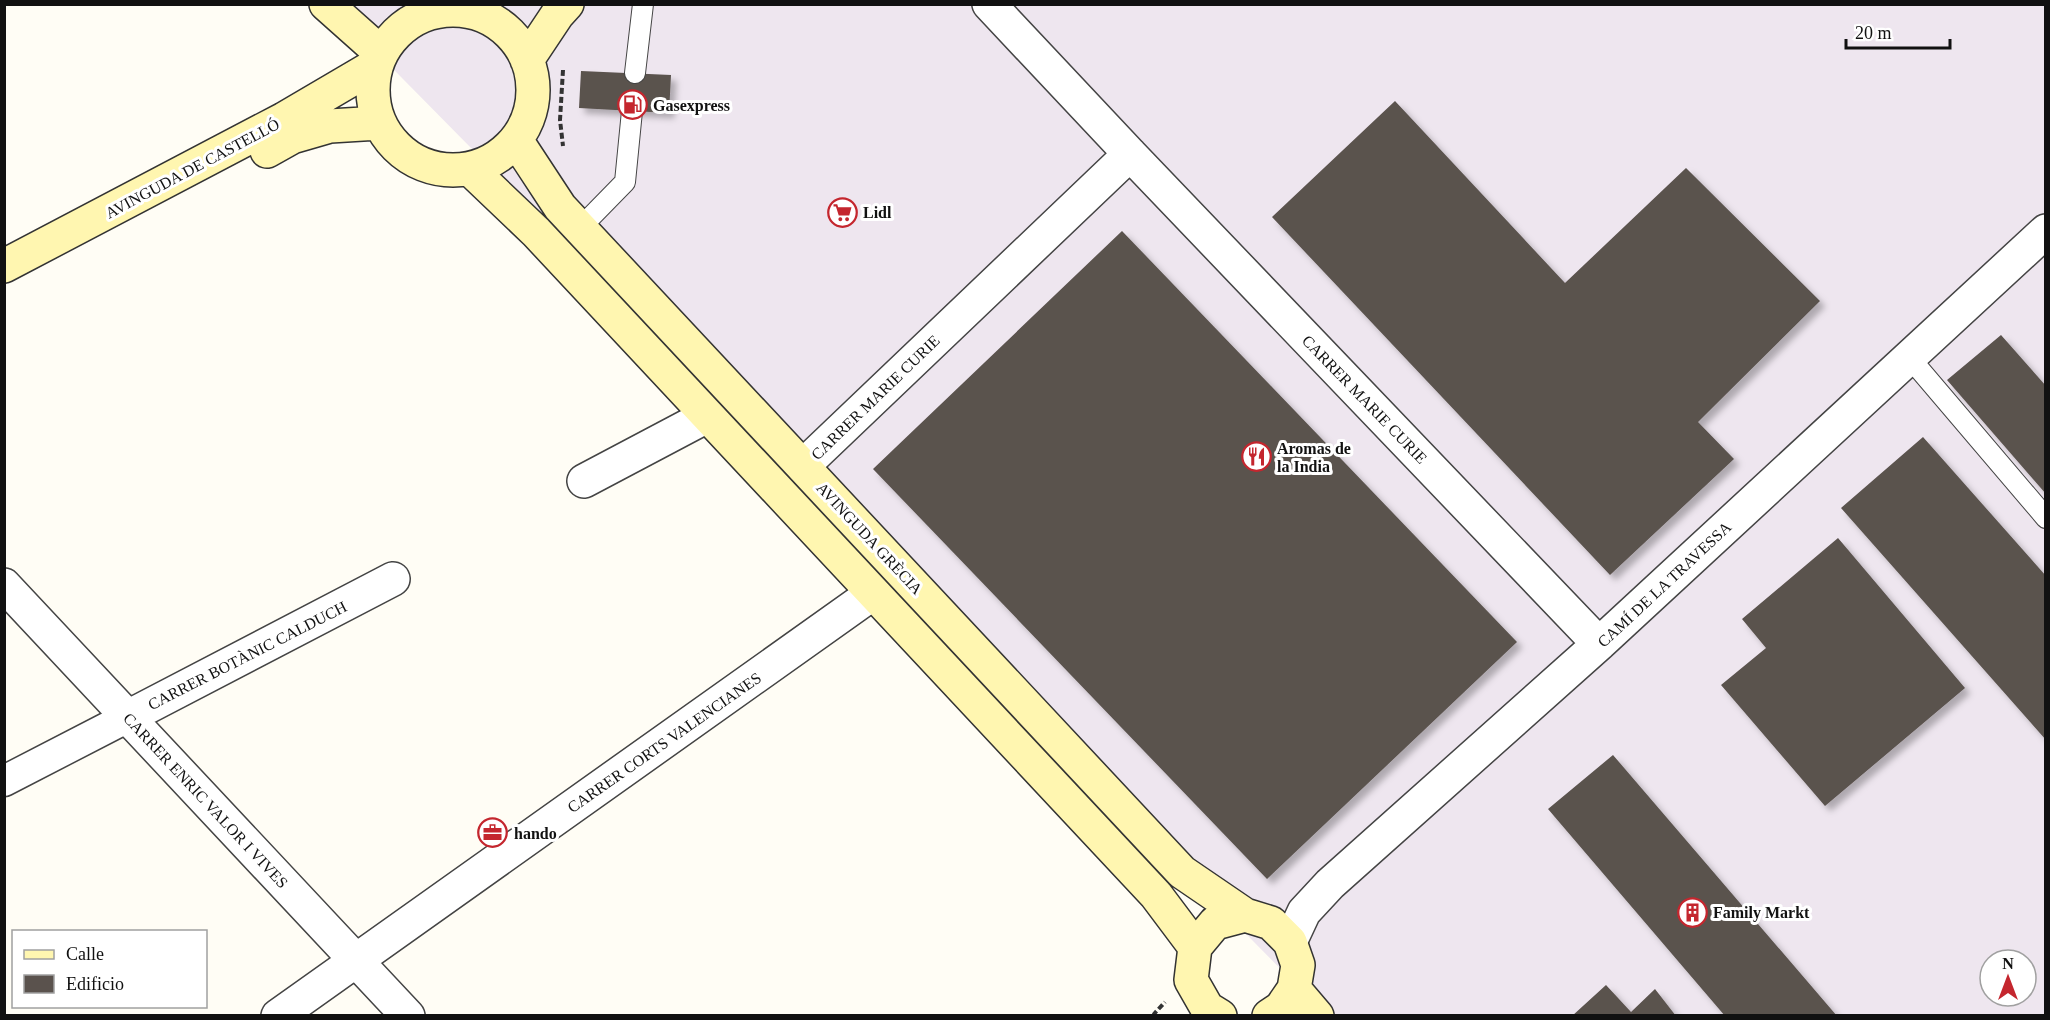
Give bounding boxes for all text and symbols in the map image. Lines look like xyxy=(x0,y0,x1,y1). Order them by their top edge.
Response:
scale bar xyxy=(1846,12,1950,50)
text: 20 m xyxy=(1855,23,1892,43)
fuel station icon: Gasexpress xyxy=(616,89,648,121)
place label: Gasexpress xyxy=(653,97,730,115)
street label: AVINGUDA DE CASTELLÓ xyxy=(102,114,282,222)
supermarket icon: Lidl xyxy=(826,196,858,228)
place label: Lidl xyxy=(863,204,892,221)
street label: CARRER MARIE CURIE xyxy=(808,332,943,463)
street label: CARRER MARIE CURIE xyxy=(1299,332,1430,467)
place label: Aromas de la India xyxy=(1277,440,1351,475)
restaurant icon: Aromas de la India xyxy=(1240,441,1272,473)
street label: AVINGUDA GRÈCIA xyxy=(813,478,927,598)
street label: CAMÍ DE LA TRAVESSA xyxy=(1594,517,1735,651)
street label: CARRER BOTÀNIC CALDUCH xyxy=(145,597,350,713)
street label: CARRER CORTS VALENCIANES xyxy=(564,669,764,816)
street label: CARRER ENRIC VALOR I VIVES xyxy=(120,709,291,891)
office icon: hando xyxy=(477,817,509,849)
place label: hando xyxy=(514,825,557,842)
building icon: Family Markt xyxy=(1676,896,1708,928)
place label: Family Markt xyxy=(1713,904,1810,922)
legend xyxy=(12,930,207,1008)
text: Calle xyxy=(66,944,104,964)
north arrow xyxy=(1978,948,2038,1008)
text: N xyxy=(2002,955,2014,972)
text: Edificio xyxy=(66,974,124,994)

